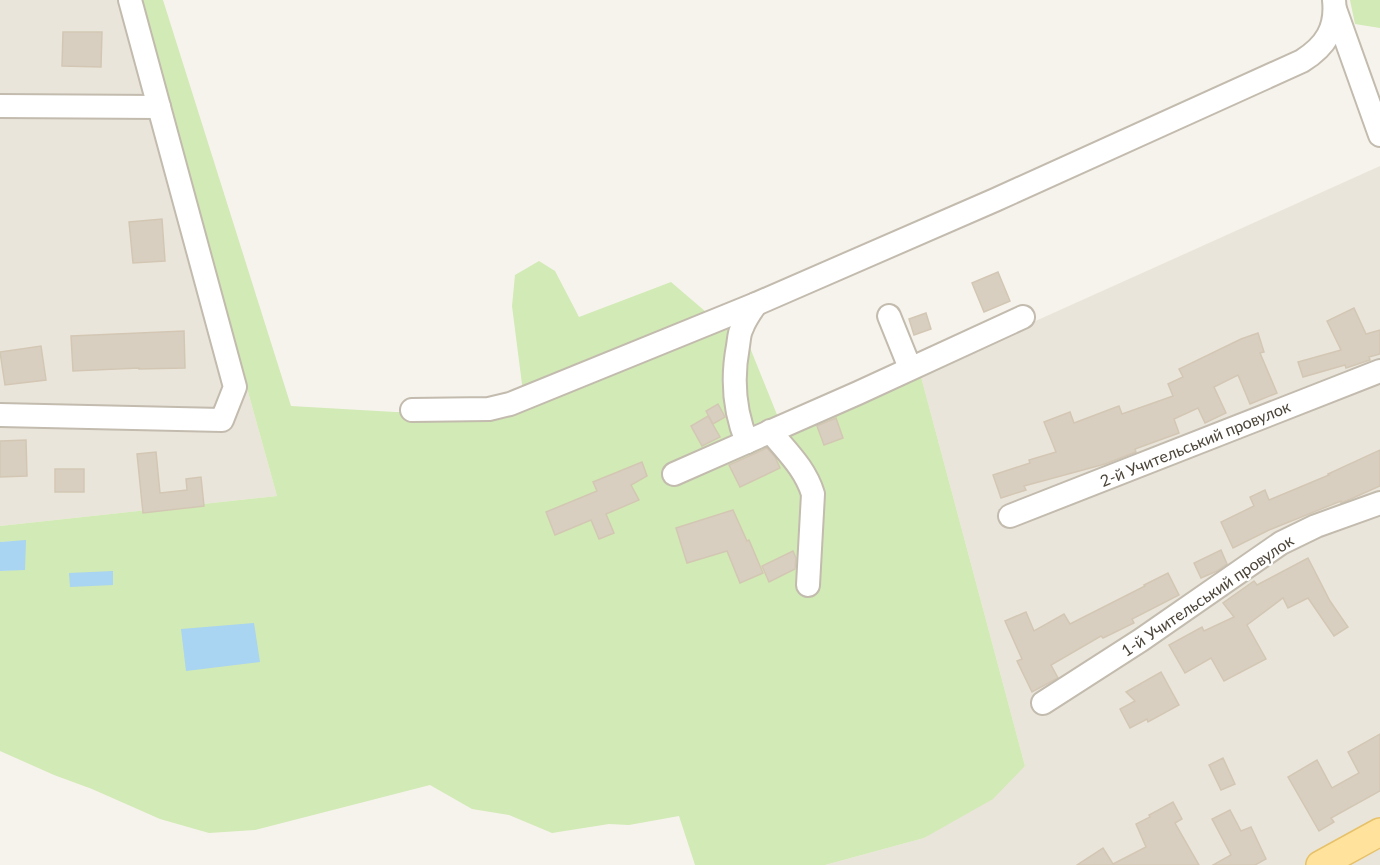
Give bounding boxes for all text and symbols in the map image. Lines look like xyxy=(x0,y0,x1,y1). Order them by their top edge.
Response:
street label: 2-й Учительський провулок xyxy=(1097,396,1294,490)
street label: 1-й Учительський провулок xyxy=(1117,530,1297,660)

